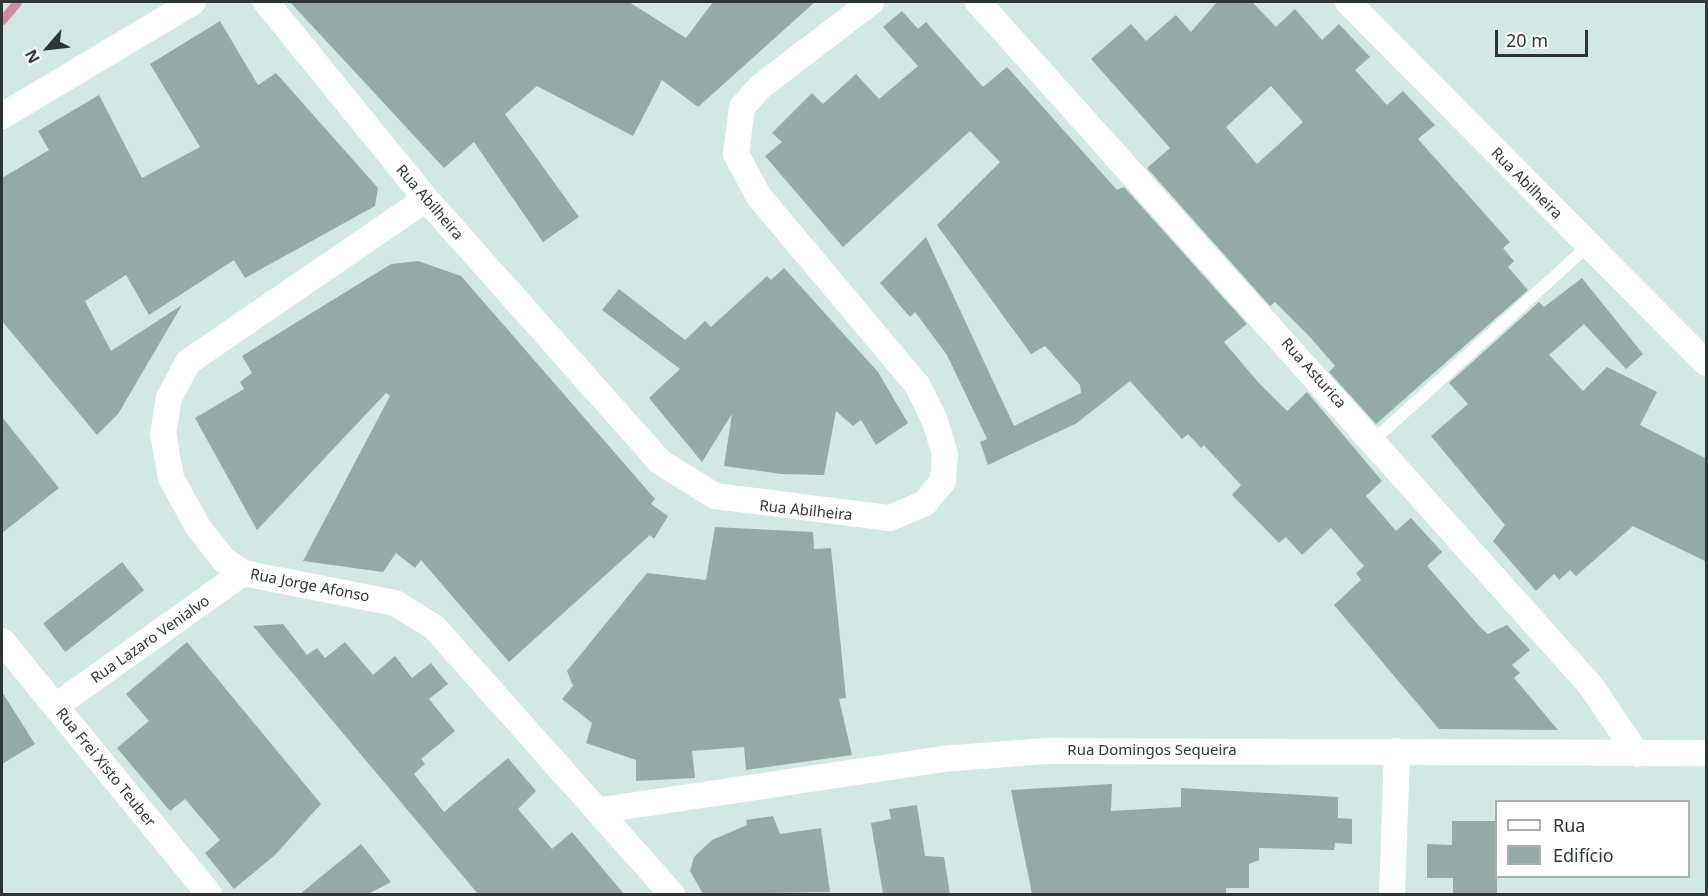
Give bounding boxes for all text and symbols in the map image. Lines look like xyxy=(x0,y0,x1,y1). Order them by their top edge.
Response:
north arrow xyxy=(18,18,78,78)
scale bar xyxy=(1498,18,1591,56)
text: 20 m xyxy=(1506,28,1548,52)
text: N xyxy=(19,46,45,67)
street label: Rua Abilheira xyxy=(1488,144,1566,222)
street label: Rua Abilheira xyxy=(393,161,467,243)
street label: Rua Asturica xyxy=(1278,334,1350,412)
street label: Rua Abilheira xyxy=(759,496,853,524)
street label: Rua Jorge Afonso xyxy=(249,565,371,605)
street label: Rua Lazaro Venialvo xyxy=(87,591,213,687)
street label: Rua Frei Xisto Teuber xyxy=(52,704,160,830)
street label: Rua Domingos Sequeira xyxy=(1067,741,1237,759)
legend xyxy=(1495,800,1690,878)
text: Rua xyxy=(1553,813,1585,837)
text: Edifício xyxy=(1553,843,1614,867)

